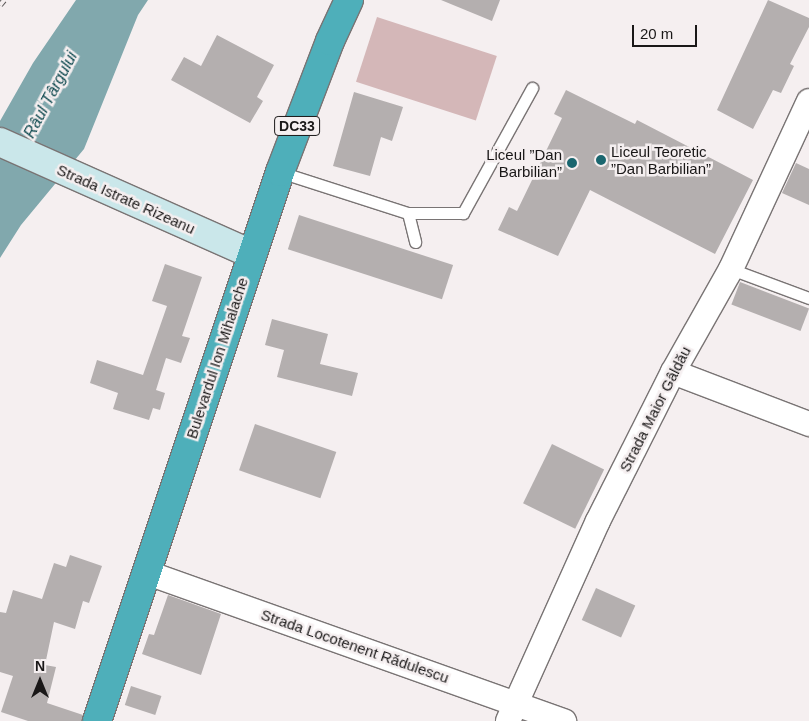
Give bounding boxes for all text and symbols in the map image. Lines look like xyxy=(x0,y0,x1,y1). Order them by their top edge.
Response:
scale bar xyxy=(634,15,699,47)
text: 20 m xyxy=(640,25,673,42)
water label: Râul Târgului xyxy=(20,48,82,142)
road number: DC33 xyxy=(273,114,321,138)
place label: Liceul Teoretic ”Dan Barbilian” xyxy=(611,142,711,177)
place label: Liceul ”Dan Barbilian” xyxy=(486,145,562,180)
marker: Liceul Teoretic ”Dan Barbilian” xyxy=(595,154,607,166)
marker: Liceul ”Dan Barbilian” xyxy=(566,157,578,169)
street label: Strada Istrate Rizeanu xyxy=(54,160,198,238)
street label: Bulevardul Ion Mihalache xyxy=(182,275,252,441)
street label: Strada Maior Gâldău xyxy=(616,343,694,475)
street label: Strada Locotenent Rădulescu xyxy=(259,605,451,687)
north arrow xyxy=(15,656,65,706)
text: N xyxy=(35,658,45,674)

